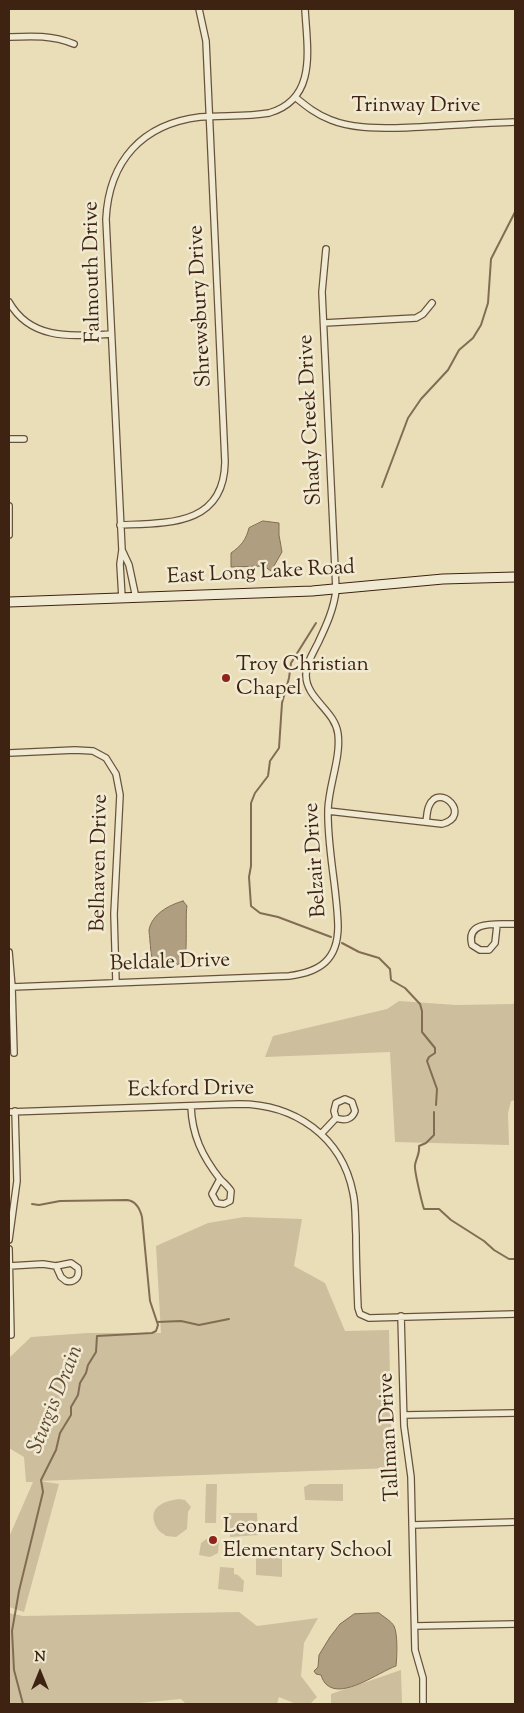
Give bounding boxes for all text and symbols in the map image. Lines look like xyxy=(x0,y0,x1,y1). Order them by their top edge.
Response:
street label: Trinway Drive xyxy=(351,94,481,120)
street label: Falmouth Drive xyxy=(80,201,108,343)
street label: Shrewsbury Drive xyxy=(185,224,219,388)
street label: Shady Creek Drive xyxy=(295,334,329,506)
street label: East Long Lake Road xyxy=(166,556,356,592)
place label: Troy Christian Chapel xyxy=(236,653,369,703)
marker: Troy Christian Chapel xyxy=(220,672,232,684)
street label: Belhaven Drive xyxy=(87,794,115,932)
street label: Belzair Drive xyxy=(300,802,334,918)
street label: Beldale Drive xyxy=(109,949,231,979)
street label: Eckford Drive xyxy=(128,1077,254,1105)
water label: Sturgis Drain xyxy=(23,1342,91,1458)
street label: Tallman Drive xyxy=(375,1372,407,1502)
place label: Leonard Elementary School xyxy=(223,1515,392,1565)
marker: Leonard Elementary School xyxy=(207,1534,219,1546)
north arrow xyxy=(15,1648,65,1698)
text: N xyxy=(34,1648,46,1668)

